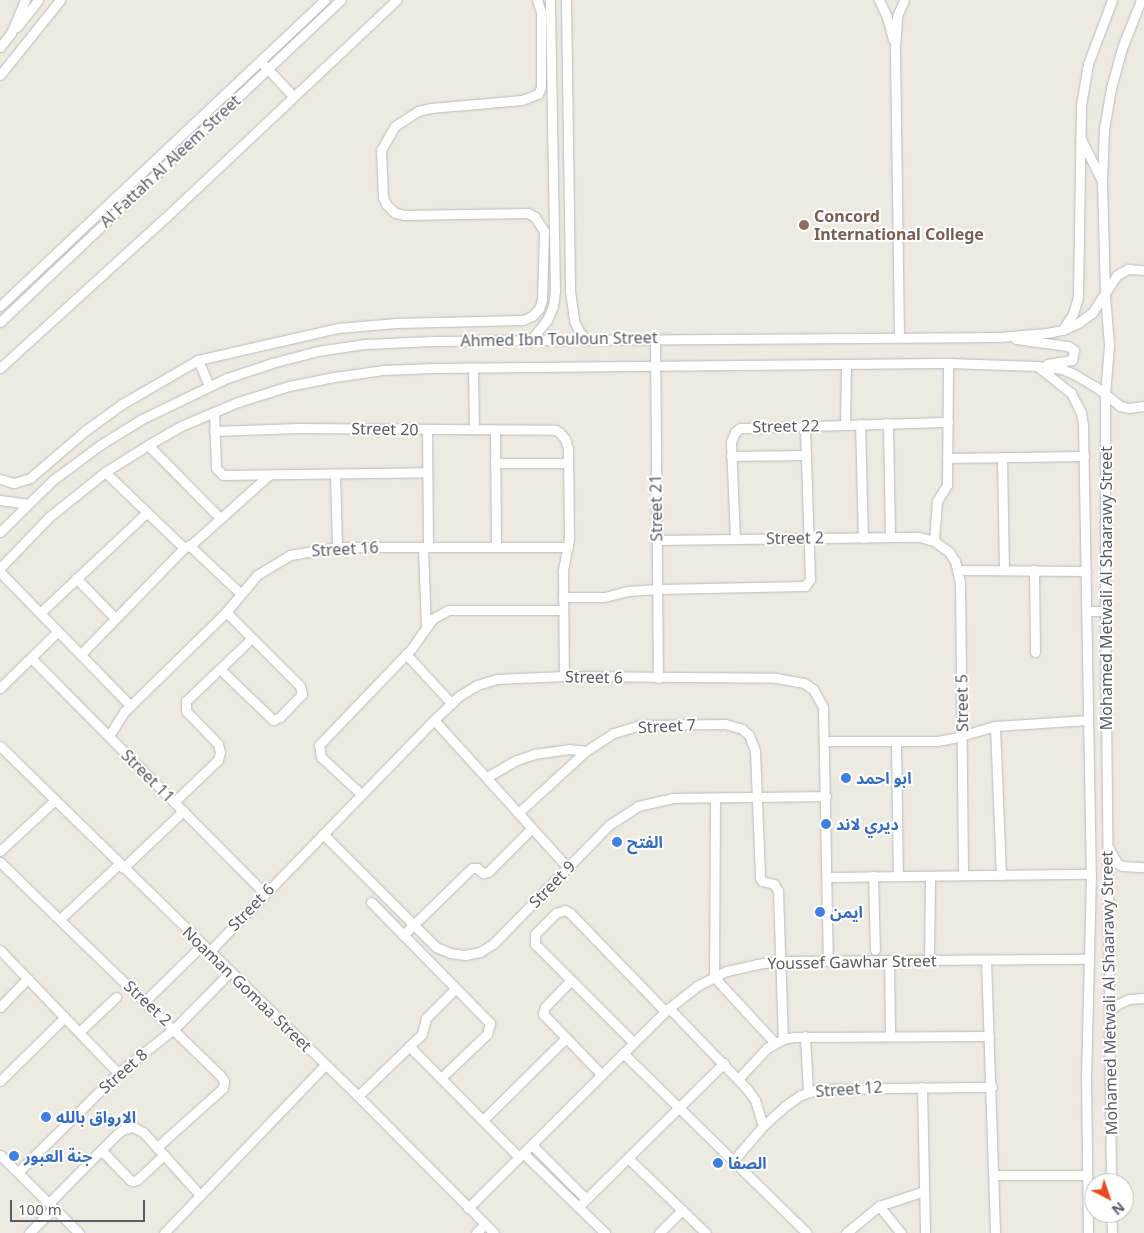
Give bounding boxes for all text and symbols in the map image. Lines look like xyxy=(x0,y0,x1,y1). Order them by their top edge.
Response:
street label: Al Fattah Al Aleem Street xyxy=(96,91,244,231)
place label: Concord International College xyxy=(814,206,984,244)
marker: Concord International College xyxy=(798,219,810,231)
street label: Ahmed Ibn Touloun Street xyxy=(460,328,658,350)
street label: Street 22 xyxy=(752,416,820,436)
street label: Street 20 xyxy=(351,419,419,439)
street label: Mohamed Metwali Al Shaarawy Street xyxy=(1096,446,1116,730)
street label: Street 21 xyxy=(646,474,666,542)
street label: Street 2 xyxy=(766,528,824,548)
street label: Street 16 xyxy=(311,538,379,560)
street label: Street 6 xyxy=(565,667,623,687)
street label: Street 5 xyxy=(952,674,972,732)
street label: Street 7 xyxy=(638,715,696,737)
street label: Street 11 xyxy=(117,745,179,807)
place label: ابو احمد xyxy=(856,768,912,788)
marker: ابو احمد xyxy=(840,772,852,784)
place label: ديري لاند xyxy=(836,814,899,834)
marker: ديري لاند xyxy=(820,818,832,830)
place label: الفتح xyxy=(627,832,663,852)
marker: الفتح xyxy=(611,836,623,848)
street label: Mohamed Metwali Al Shaarawy Street xyxy=(1097,851,1121,1135)
street label: Street 9 xyxy=(525,856,579,912)
street label: Street 6 xyxy=(224,879,278,935)
place label: ايمن xyxy=(830,902,863,922)
marker: ايمن xyxy=(814,906,826,918)
street label: Noaman Gomaa Street xyxy=(179,922,315,1056)
street label: Youssef Gawhar Street xyxy=(767,951,937,973)
street label: Street 2 xyxy=(120,976,176,1030)
street label: Street 8 xyxy=(95,1045,151,1097)
street label: Street 12 xyxy=(815,1077,883,1101)
place label: الارواق بالله xyxy=(56,1107,136,1127)
marker: الارواق بالله xyxy=(40,1111,52,1123)
place label: جنة العبور xyxy=(24,1146,92,1166)
marker: جنة العبور xyxy=(8,1150,20,1162)
place label: الصفا xyxy=(728,1153,767,1173)
marker: الصفا xyxy=(712,1157,724,1169)
north arrow xyxy=(1084,1173,1134,1223)
scale bar xyxy=(12,1190,148,1222)
text: N xyxy=(1108,1198,1129,1220)
text: 100 m xyxy=(18,1199,62,1219)

